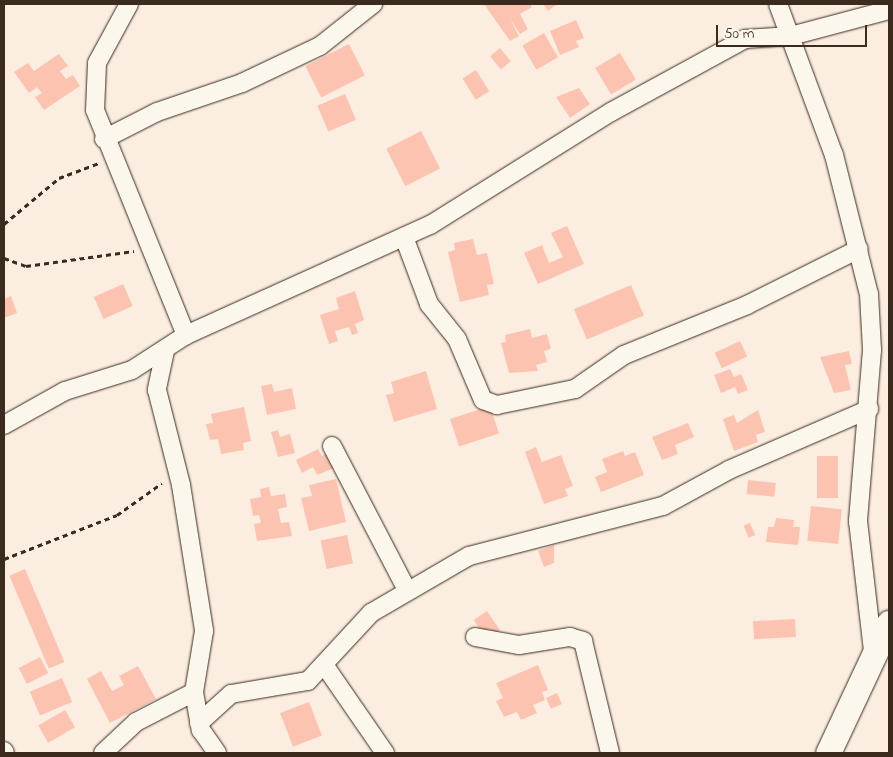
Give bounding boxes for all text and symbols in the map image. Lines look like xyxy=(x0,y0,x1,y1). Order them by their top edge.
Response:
scale bar xyxy=(718,15,869,47)
text: 50 m xyxy=(724,23,754,45)

